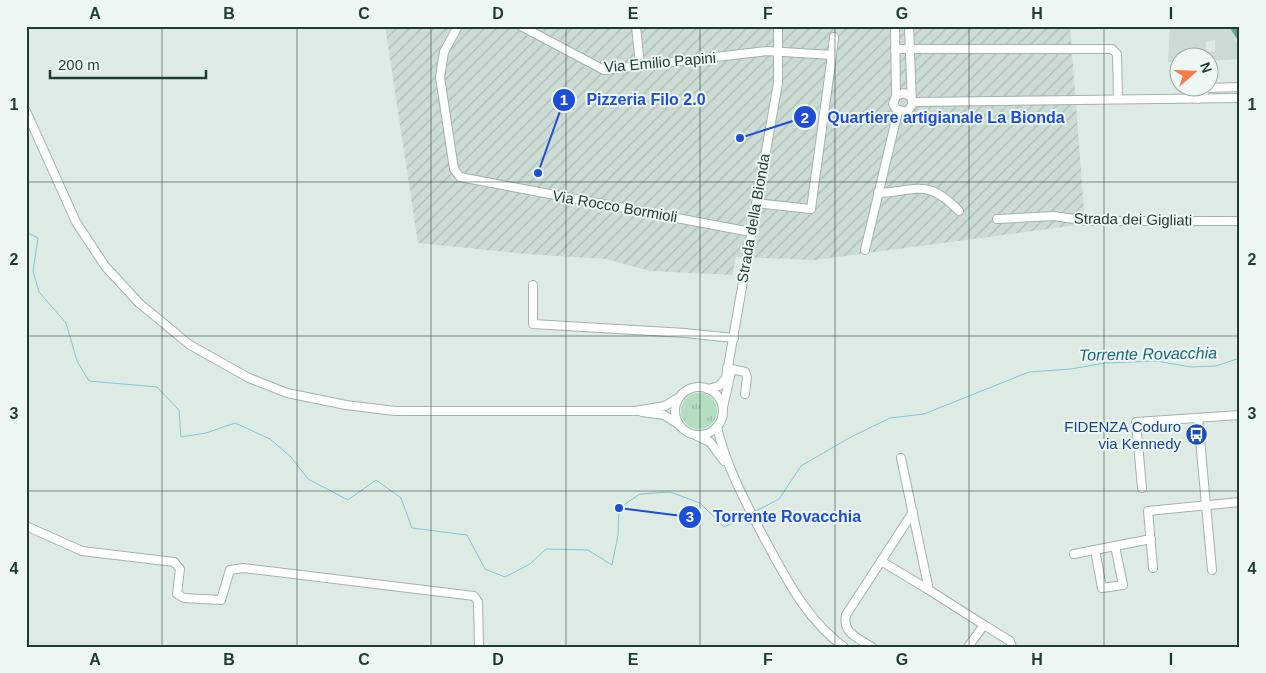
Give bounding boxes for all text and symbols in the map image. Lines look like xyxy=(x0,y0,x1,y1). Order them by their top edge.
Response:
text: A xyxy=(89,5,101,22)
text: B xyxy=(223,5,235,22)
text: C xyxy=(358,5,370,22)
text: D xyxy=(492,5,504,22)
text: E xyxy=(628,5,639,22)
text: F xyxy=(763,5,773,22)
text: G xyxy=(896,5,908,22)
text: H xyxy=(1031,5,1043,22)
text: I xyxy=(1169,5,1173,22)
scale bar xyxy=(50,48,206,80)
north arrow xyxy=(1168,48,1218,98)
street label: Via Emilio Papini xyxy=(603,49,717,75)
text: 200 m xyxy=(58,56,100,73)
text: N xyxy=(1197,60,1215,75)
callout: Pizzeria Filo 2.0 xyxy=(551,84,715,115)
text: 1 xyxy=(560,91,568,108)
text: Pizzeria Filo 2.0 xyxy=(586,91,706,108)
text: 1 xyxy=(10,96,19,113)
text: 1 xyxy=(1248,96,1257,113)
callout: Quartiere artigianale La Bionda xyxy=(792,102,1075,133)
text: 2 xyxy=(801,109,809,126)
text: Quartiere artigianale La Bionda xyxy=(827,109,1065,126)
street label: Strada della Bionda xyxy=(733,151,773,284)
street label: Via Rocco Bormioli xyxy=(551,187,679,225)
street label: Strada dei Gigliati xyxy=(1074,209,1192,229)
text: 2 xyxy=(10,251,19,268)
text: 2 xyxy=(1248,251,1257,268)
water label: Torrente Rovacchia xyxy=(1079,344,1217,364)
text: 3 xyxy=(10,405,19,422)
text: 3 xyxy=(1248,405,1257,422)
place label: FIDENZA Coduro via Kennedy xyxy=(1064,418,1181,452)
bus stop icon: FIDENZA Coduro via Kennedy xyxy=(1185,423,1209,447)
callout: Torrente Rovacchia xyxy=(677,501,871,532)
text: 3 xyxy=(686,508,694,525)
text: Torrente Rovacchia xyxy=(713,508,861,525)
text: 4 xyxy=(10,560,19,577)
text: 4 xyxy=(1248,560,1257,577)
text: A xyxy=(89,651,101,668)
text: B xyxy=(223,651,235,668)
text: C xyxy=(358,651,370,668)
text: D xyxy=(492,651,504,668)
text: E xyxy=(628,651,639,668)
text: F xyxy=(763,651,773,668)
text: G xyxy=(896,651,908,668)
text: H xyxy=(1031,651,1043,668)
text: I xyxy=(1169,651,1173,668)

